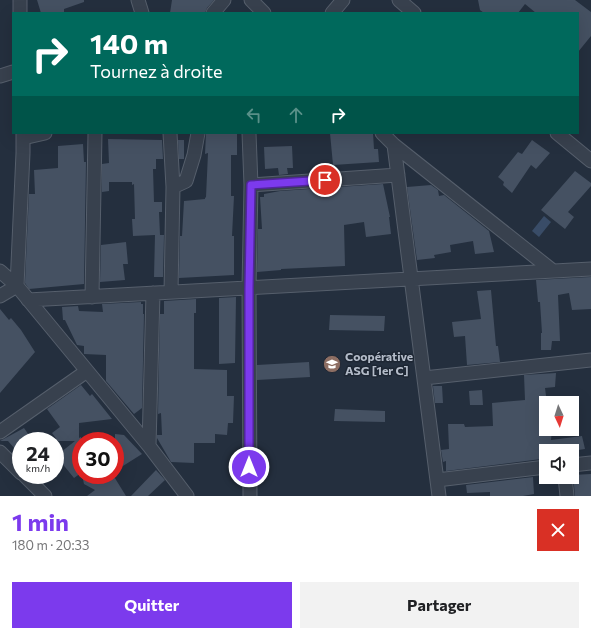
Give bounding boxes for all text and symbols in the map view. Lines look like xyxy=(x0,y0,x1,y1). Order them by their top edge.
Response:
text: 140 m xyxy=(90,26,168,60)
icon: right xyxy=(24,28,76,80)
text: Tournez à droite xyxy=(90,60,223,82)
icon: left xyxy=(243,104,265,126)
icon: ahead xyxy=(285,104,307,126)
icon: right xyxy=(327,104,349,126)
pin xyxy=(308,163,342,197)
icon: arrive xyxy=(314,169,336,191)
place label: Coopérative ASG [1er C] xyxy=(345,349,413,377)
school or university icon: Coopérative ASG [1er C] xyxy=(322,354,342,374)
north arrow xyxy=(539,396,579,436)
map controls xyxy=(539,396,579,484)
speed limit sign: 30 xyxy=(72,432,124,484)
text: 24 xyxy=(26,441,50,465)
button: sound xyxy=(539,444,579,484)
position arrow xyxy=(228,446,270,488)
text: km/h xyxy=(26,462,50,474)
text: 1 min xyxy=(12,507,69,536)
button: close xyxy=(537,509,579,551)
text: 180 m · 20:33 xyxy=(12,537,89,553)
button: Quitter xyxy=(12,582,292,628)
button: Partager xyxy=(300,582,579,628)

